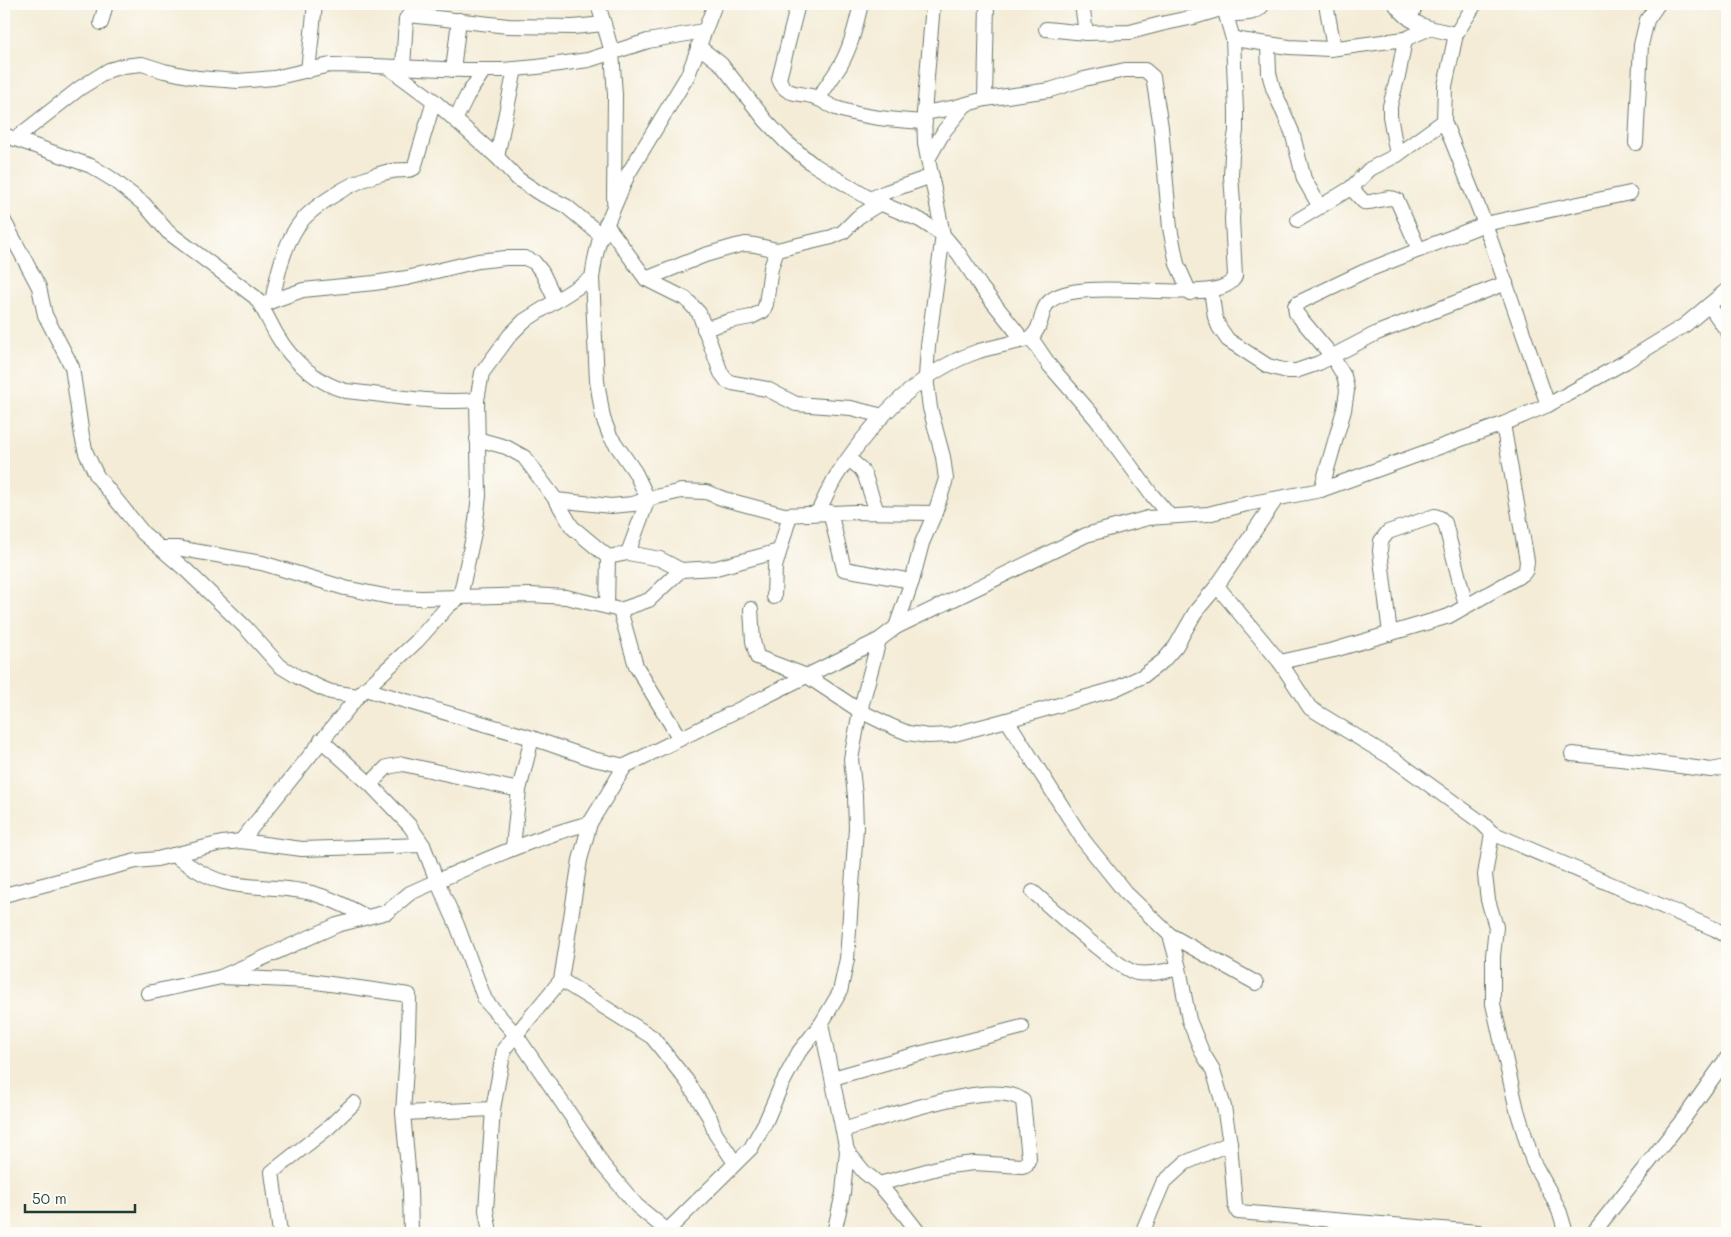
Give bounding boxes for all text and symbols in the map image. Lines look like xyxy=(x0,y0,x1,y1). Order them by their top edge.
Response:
scale bar xyxy=(25,1182,135,1214)
text: 50 m xyxy=(32,1188,67,1208)

